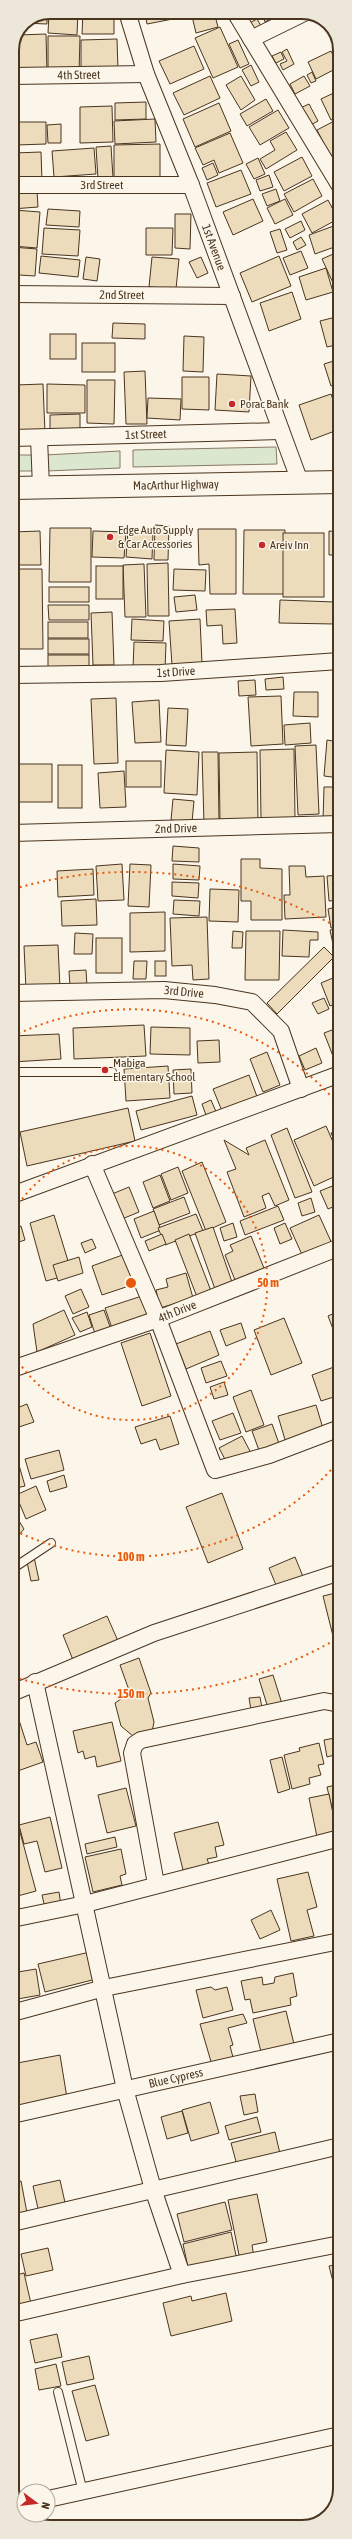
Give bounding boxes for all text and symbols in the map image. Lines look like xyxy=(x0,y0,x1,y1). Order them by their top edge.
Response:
street label: 4th Street xyxy=(57,68,101,82)
street label: 3rd Street xyxy=(81,178,124,192)
street label: 1st Avenue xyxy=(199,222,229,272)
street label: 2nd Street xyxy=(99,288,145,302)
place label: Porac Bank xyxy=(240,397,289,411)
marker: Porac Bank xyxy=(227,399,237,409)
street label: 1st Street xyxy=(125,427,167,442)
street label: MacArthur Highway xyxy=(133,477,219,493)
place label: Edge Auto Supply & Car Accessories xyxy=(118,523,193,551)
marker: Edge Auto Supply & Car Accessories xyxy=(105,532,115,542)
place label: Areiv Inn xyxy=(270,538,309,552)
marker: Areiv Inn xyxy=(257,540,267,550)
street label: 1st Drive xyxy=(157,664,196,680)
street label: 2nd Drive xyxy=(155,821,197,836)
street label: 3rd Drive xyxy=(163,983,204,1001)
place label: Mabiga Elementary School xyxy=(113,1056,196,1084)
marker: Mabiga Elementary School xyxy=(100,1065,110,1075)
centre of rings xyxy=(124,1276,138,1290)
text: 50 m xyxy=(257,1276,279,1290)
street label: 4th Drive xyxy=(156,1298,198,1325)
text: 100 m xyxy=(117,1550,145,1564)
text: 150 m xyxy=(117,1687,145,1701)
street label: Blue Cypress xyxy=(147,2065,204,2091)
north arrow xyxy=(16,2483,56,2523)
text: N xyxy=(39,2501,52,2510)

